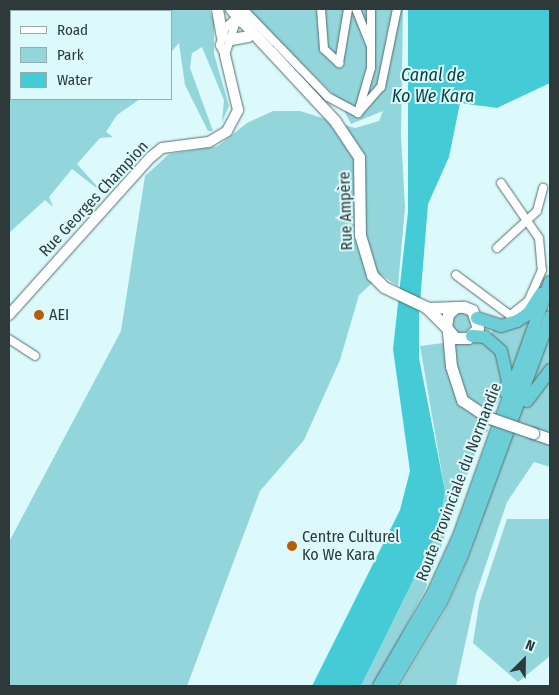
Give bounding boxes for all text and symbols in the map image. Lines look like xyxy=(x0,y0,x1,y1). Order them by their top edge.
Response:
legend xyxy=(10,10,172,100)
text: Road xyxy=(57,21,88,39)
text: Park xyxy=(57,46,84,64)
water label: Canal de Ko We Kara xyxy=(392,65,474,108)
text: Water xyxy=(57,71,92,89)
street label: Rue Georges Champion xyxy=(35,137,153,261)
street label: Rue Ampère xyxy=(335,171,357,251)
place label: AEI xyxy=(49,305,69,325)
marker: AEI xyxy=(33,309,45,321)
street label: Route Provinciale du Normandie xyxy=(412,380,506,584)
place label: Centre Culturel Ko We Kara xyxy=(302,527,399,565)
marker: Centre Culturel Ko We Kara xyxy=(286,540,298,552)
north arrow xyxy=(499,635,549,685)
text: N xyxy=(523,636,537,655)

